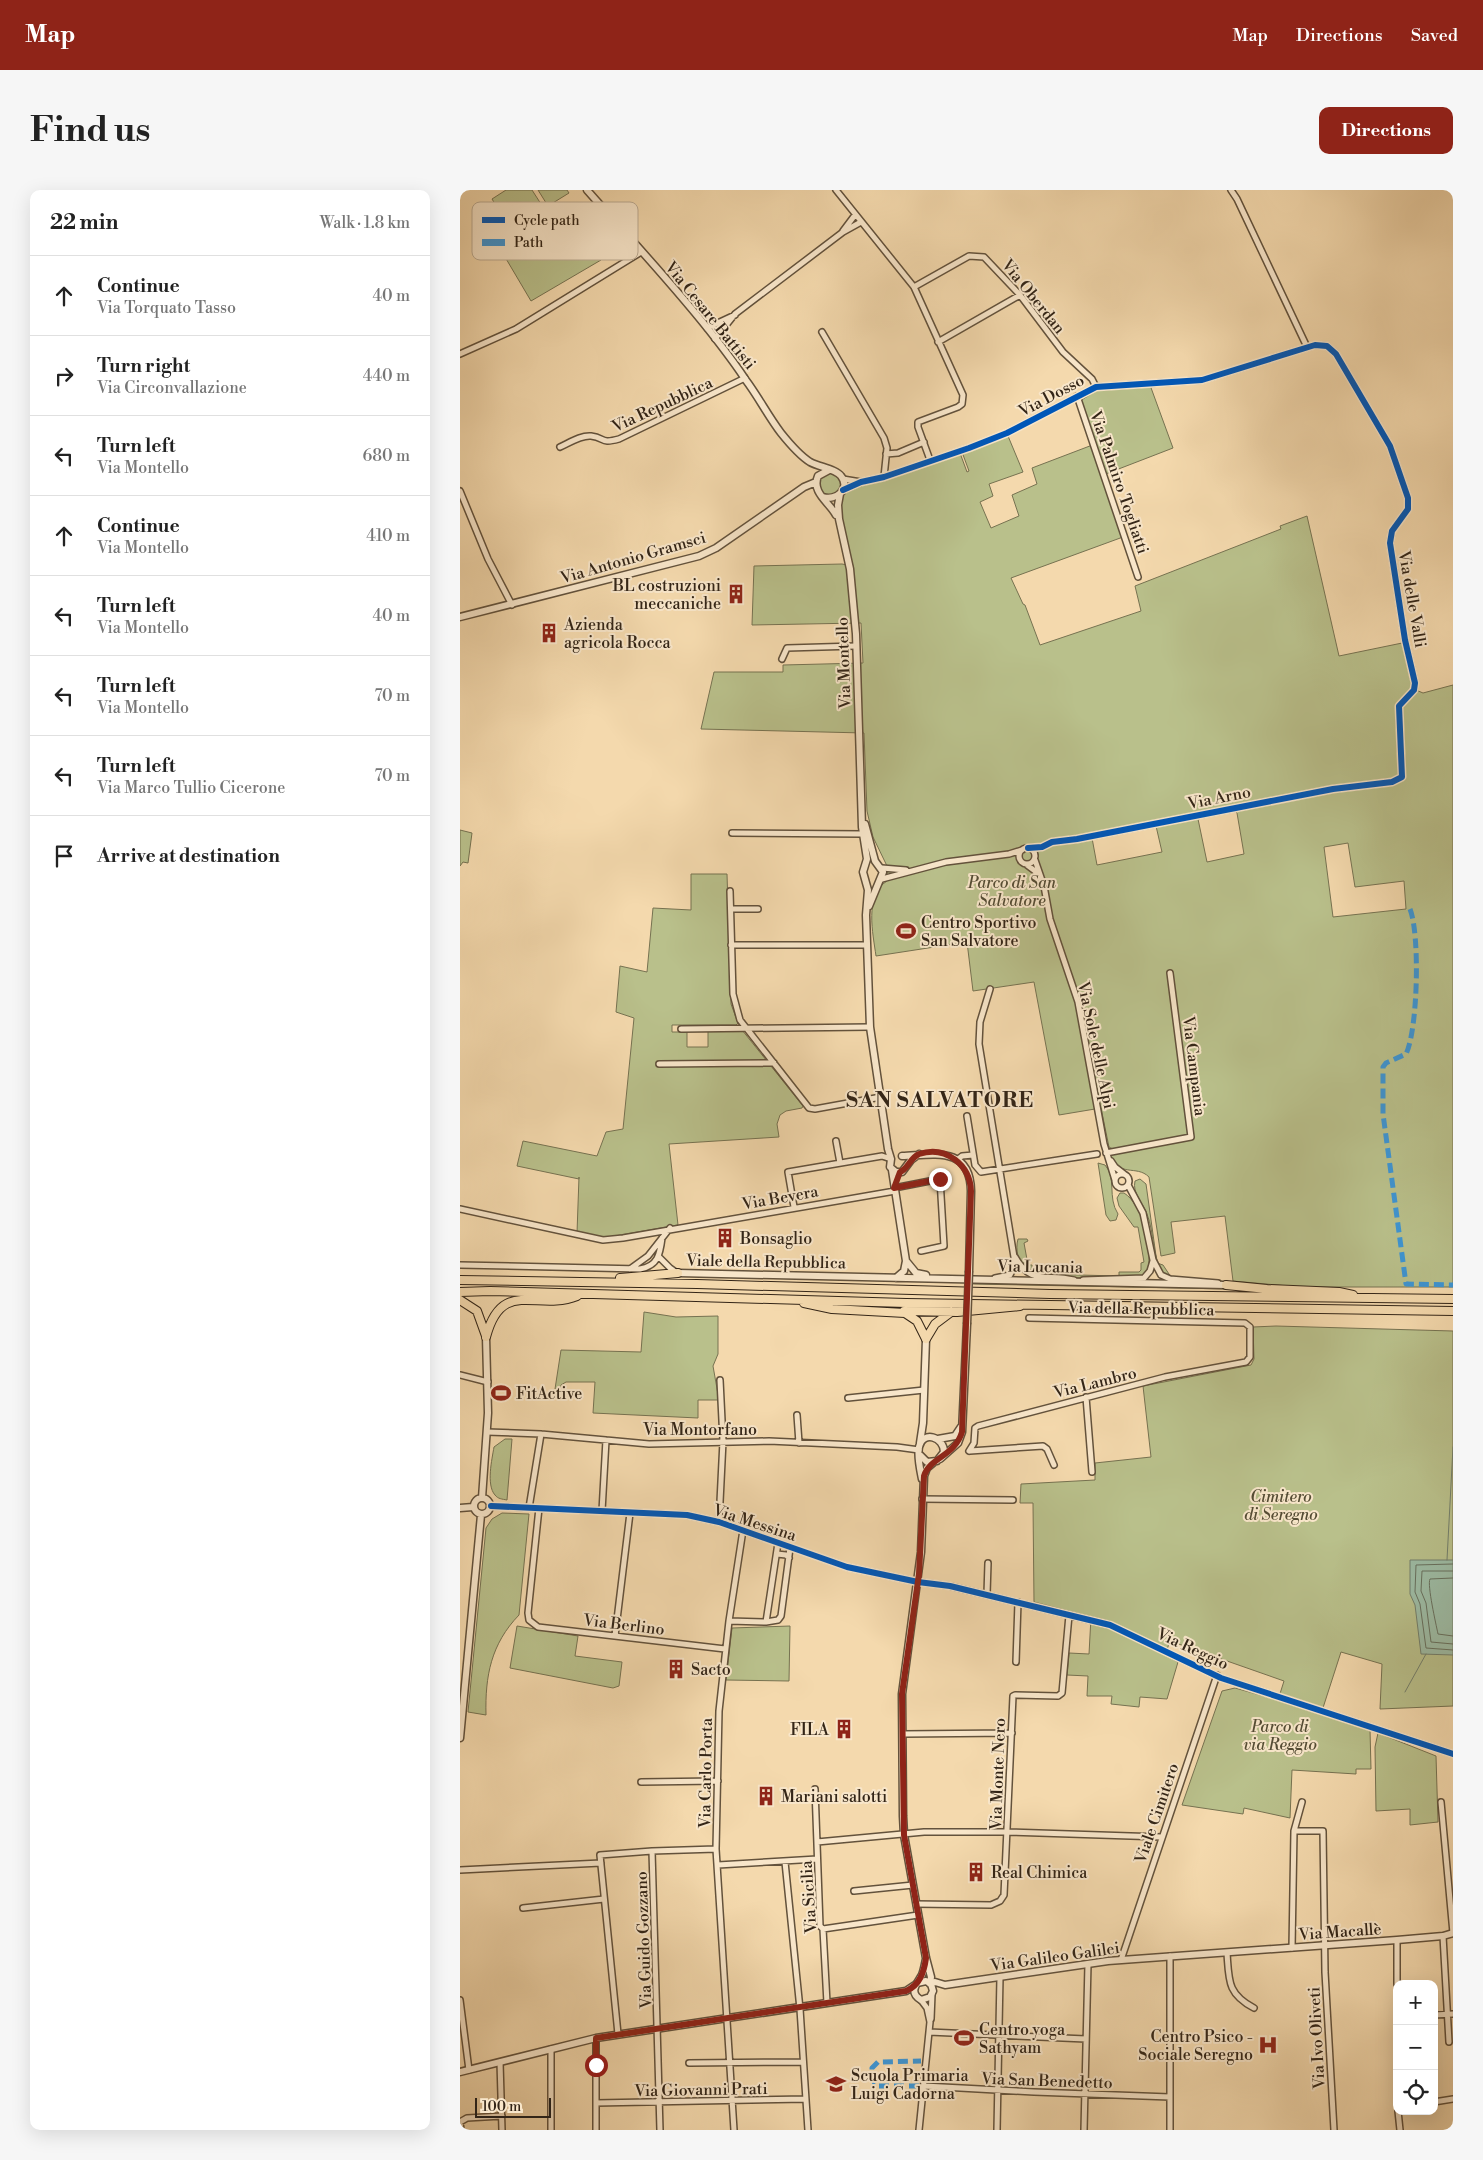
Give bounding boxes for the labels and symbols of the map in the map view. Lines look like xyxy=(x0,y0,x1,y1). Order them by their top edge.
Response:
legend xyxy=(472,202,638,260)
text: Cycle path xyxy=(514,212,580,230)
text: Path xyxy=(514,234,544,252)
street label: Via Oberdan xyxy=(996,254,1070,338)
street label: Via Cesare Battisti xyxy=(660,257,760,374)
street label: Via Dosso xyxy=(1014,370,1088,422)
street label: Via Repubblica xyxy=(608,372,717,437)
street label: Via Palmiro Togliatti xyxy=(1085,407,1153,557)
street label: Via Antonio Gramsci xyxy=(557,528,708,589)
street label: Via delle Valli xyxy=(1393,548,1430,649)
place label: BL costruzioni meccaniche xyxy=(612,576,721,614)
building icon: BL costruzioni meccaniche xyxy=(725,583,747,605)
place label: Azienda agricola Rocca xyxy=(563,615,672,653)
street label: Via Montello xyxy=(832,617,856,710)
building icon: Azienda agricola Rocca xyxy=(538,622,560,644)
street label: Via Arno xyxy=(1185,782,1252,814)
park label: Parco di San Salvatore xyxy=(967,873,1057,911)
place label: Centro Sportivo San Salvatore xyxy=(921,913,1037,951)
sports icon: Centro Sportivo San Salvatore xyxy=(895,920,917,942)
street label: Via Sole delle Alpi xyxy=(1073,979,1119,1111)
street label: Via Campania xyxy=(1178,1014,1210,1118)
district label: SAN SALVATORE xyxy=(846,1088,1034,1114)
route end xyxy=(929,1168,952,1191)
street label: Via Bevera xyxy=(739,1181,821,1215)
building icon: Bonsaglio xyxy=(714,1227,736,1249)
place label: Bonsaglio xyxy=(739,1229,812,1249)
street label: Viale della Repubblica xyxy=(685,1251,847,1273)
street label: Via Lucania xyxy=(996,1256,1084,1278)
street label: Via della Repubblica xyxy=(1066,1298,1216,1320)
street label: Via Lambro xyxy=(1051,1363,1139,1403)
sports icon: FitActive xyxy=(490,1382,512,1404)
place label: FitActive xyxy=(516,1384,582,1404)
street label: Via Montorfano xyxy=(642,1420,757,1440)
park label: Cimitero di Seregno xyxy=(1244,1487,1318,1525)
street label: Via Messina xyxy=(710,1500,800,1546)
street label: Via Berlino xyxy=(581,1610,666,1640)
street label: Via Reggio xyxy=(1153,1623,1232,1674)
building icon: Sacto xyxy=(665,1658,687,1680)
place label: Sacto xyxy=(691,1660,731,1680)
street label: Via Carlo Porta xyxy=(695,1717,717,1829)
park label: Parco di via Reggio xyxy=(1243,1717,1317,1755)
building icon: FILA xyxy=(833,1718,855,1740)
street label: Via Monte Nero xyxy=(986,1718,1010,1831)
place label: FILA xyxy=(790,1720,830,1740)
street label: Viale Cimitero xyxy=(1130,1761,1183,1867)
building icon: Mariani salotti xyxy=(755,1785,777,1807)
place label: Mariani salotti xyxy=(781,1787,887,1807)
street label: Via Sicilia xyxy=(796,1859,822,1935)
building icon: Real Chimica xyxy=(965,1861,987,1883)
place label: Real Chimica xyxy=(991,1863,1088,1883)
street label: Via Guido Gozzano xyxy=(632,1871,656,2010)
street label: Via Macallè xyxy=(1297,1919,1382,1945)
street label: Via Galileo Galilei xyxy=(988,1938,1121,1976)
street label: Via Ivo Oliveti xyxy=(1304,1986,1330,2091)
place label: Centro yoga Sathyam xyxy=(979,2020,1066,2058)
sports icon: Centro yoga Sathyam xyxy=(953,2027,975,2049)
place label: Centro Psico - Sociale Seregno xyxy=(1138,2027,1253,2065)
hospital icon: Centro Psico - Sociale Seregno xyxy=(1257,2034,1279,2056)
route start xyxy=(585,2054,608,2077)
place label: Scuola Primaria Luigi Cadorna xyxy=(851,2066,970,2104)
street label: Via San Benedetto xyxy=(980,2069,1113,2093)
school or university icon: Scuola Primaria Luigi Cadorna xyxy=(825,2073,847,2095)
street label: Via Giovanni Prati xyxy=(633,2079,768,2101)
scale bar xyxy=(475,2095,551,2118)

